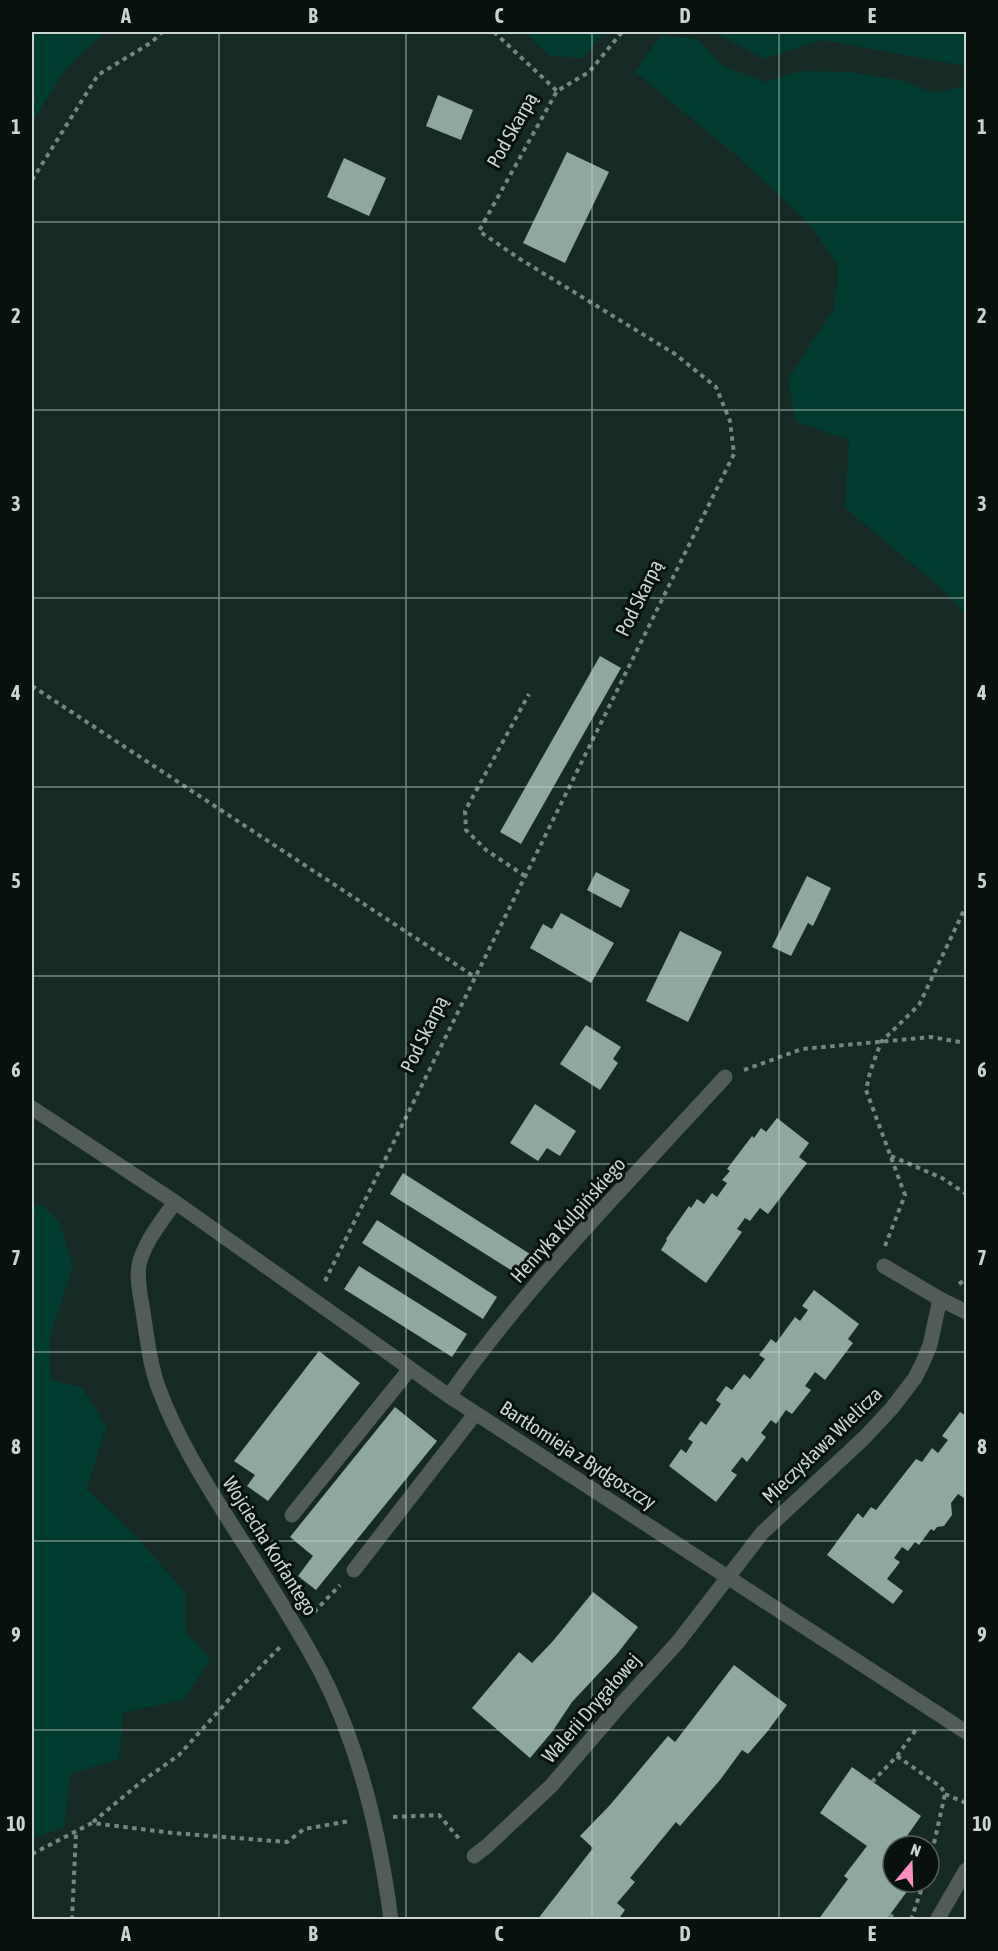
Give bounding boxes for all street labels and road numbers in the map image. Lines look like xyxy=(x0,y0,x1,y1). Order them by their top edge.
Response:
street label: Pod Skarpą xyxy=(482,88,542,171)
street label: Pod Skarpą xyxy=(610,556,667,640)
street label: Pod Skarpą xyxy=(395,992,452,1076)
street label: Henryka Kulpińskiego xyxy=(505,1152,630,1287)
street label: Mieczysława Wielicza xyxy=(757,1382,886,1508)
street label: Bartłomieja z Bydgoszczy xyxy=(496,1396,660,1513)
street label: Wojciecha Korfantego xyxy=(218,1472,322,1619)
street label: Walerii Drygałowej xyxy=(537,1648,644,1767)

